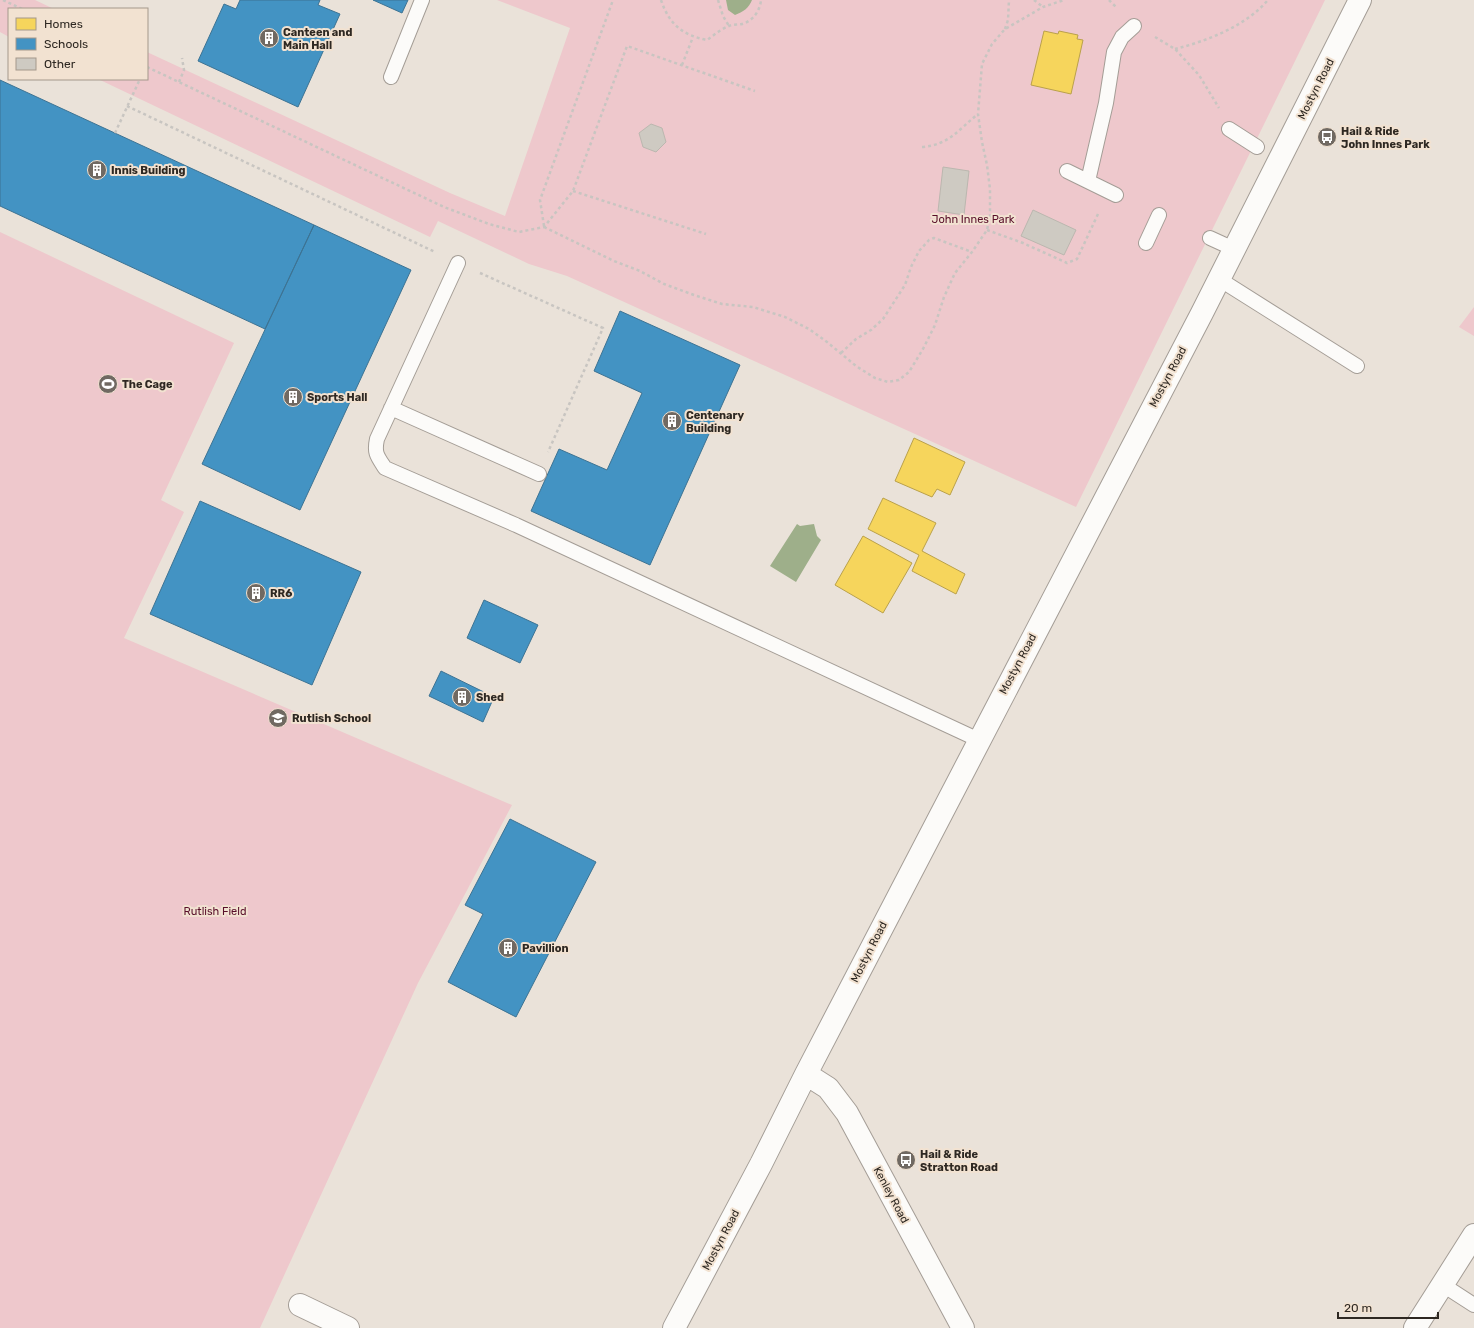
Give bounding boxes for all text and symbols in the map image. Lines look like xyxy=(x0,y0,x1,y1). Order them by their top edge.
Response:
legend xyxy=(8,8,148,80)
text: Homes xyxy=(44,17,83,31)
place label: Canteen and Main Hall xyxy=(283,26,352,52)
building icon: Canteen and Main Hall xyxy=(258,27,280,49)
text: Schools xyxy=(44,37,88,51)
street label: Mostyn Road xyxy=(1295,56,1337,122)
text: Other xyxy=(44,57,76,71)
place label: Hail & Ride John Innes Park xyxy=(1341,125,1430,151)
bus stop icon: Hail & Ride John Innes Park xyxy=(1316,126,1338,148)
building icon: Innis Building xyxy=(86,159,108,181)
place label: Innis Building xyxy=(111,164,186,177)
park label: John Innes Park xyxy=(931,213,1015,226)
street label: Mostyn Road xyxy=(1147,345,1189,409)
sports icon: The Cage xyxy=(97,373,119,395)
place label: The Cage xyxy=(122,378,173,391)
building icon: Sports Hall xyxy=(282,386,304,408)
place label: Sports Hall xyxy=(307,391,368,404)
place label: Centenary Building xyxy=(686,409,744,435)
building icon: Centenary Building xyxy=(661,410,683,432)
building icon: RR6 xyxy=(245,582,267,604)
place label: RR6 xyxy=(270,587,292,600)
street label: Mostyn Road xyxy=(997,632,1039,696)
building icon: Shed xyxy=(451,686,473,708)
place label: Shed xyxy=(476,691,504,704)
school or university icon: Rutlish School xyxy=(267,707,289,729)
place label: Rutlish School xyxy=(292,712,371,725)
park label: Rutlish Field xyxy=(184,905,246,918)
street label: Mostyn Road xyxy=(848,919,890,985)
building icon: Pavillion xyxy=(497,937,519,959)
place label: Pavillion xyxy=(522,942,569,955)
place label: Hail & Ride Stratton Road xyxy=(920,1148,998,1174)
bus stop icon: Hail & Ride Stratton Road xyxy=(895,1149,917,1171)
street label: Kenley Road xyxy=(871,1164,911,1226)
street label: Mostyn Road xyxy=(700,1208,742,1272)
scale bar xyxy=(1338,1294,1438,1320)
text: 20 m xyxy=(1344,1301,1372,1315)

